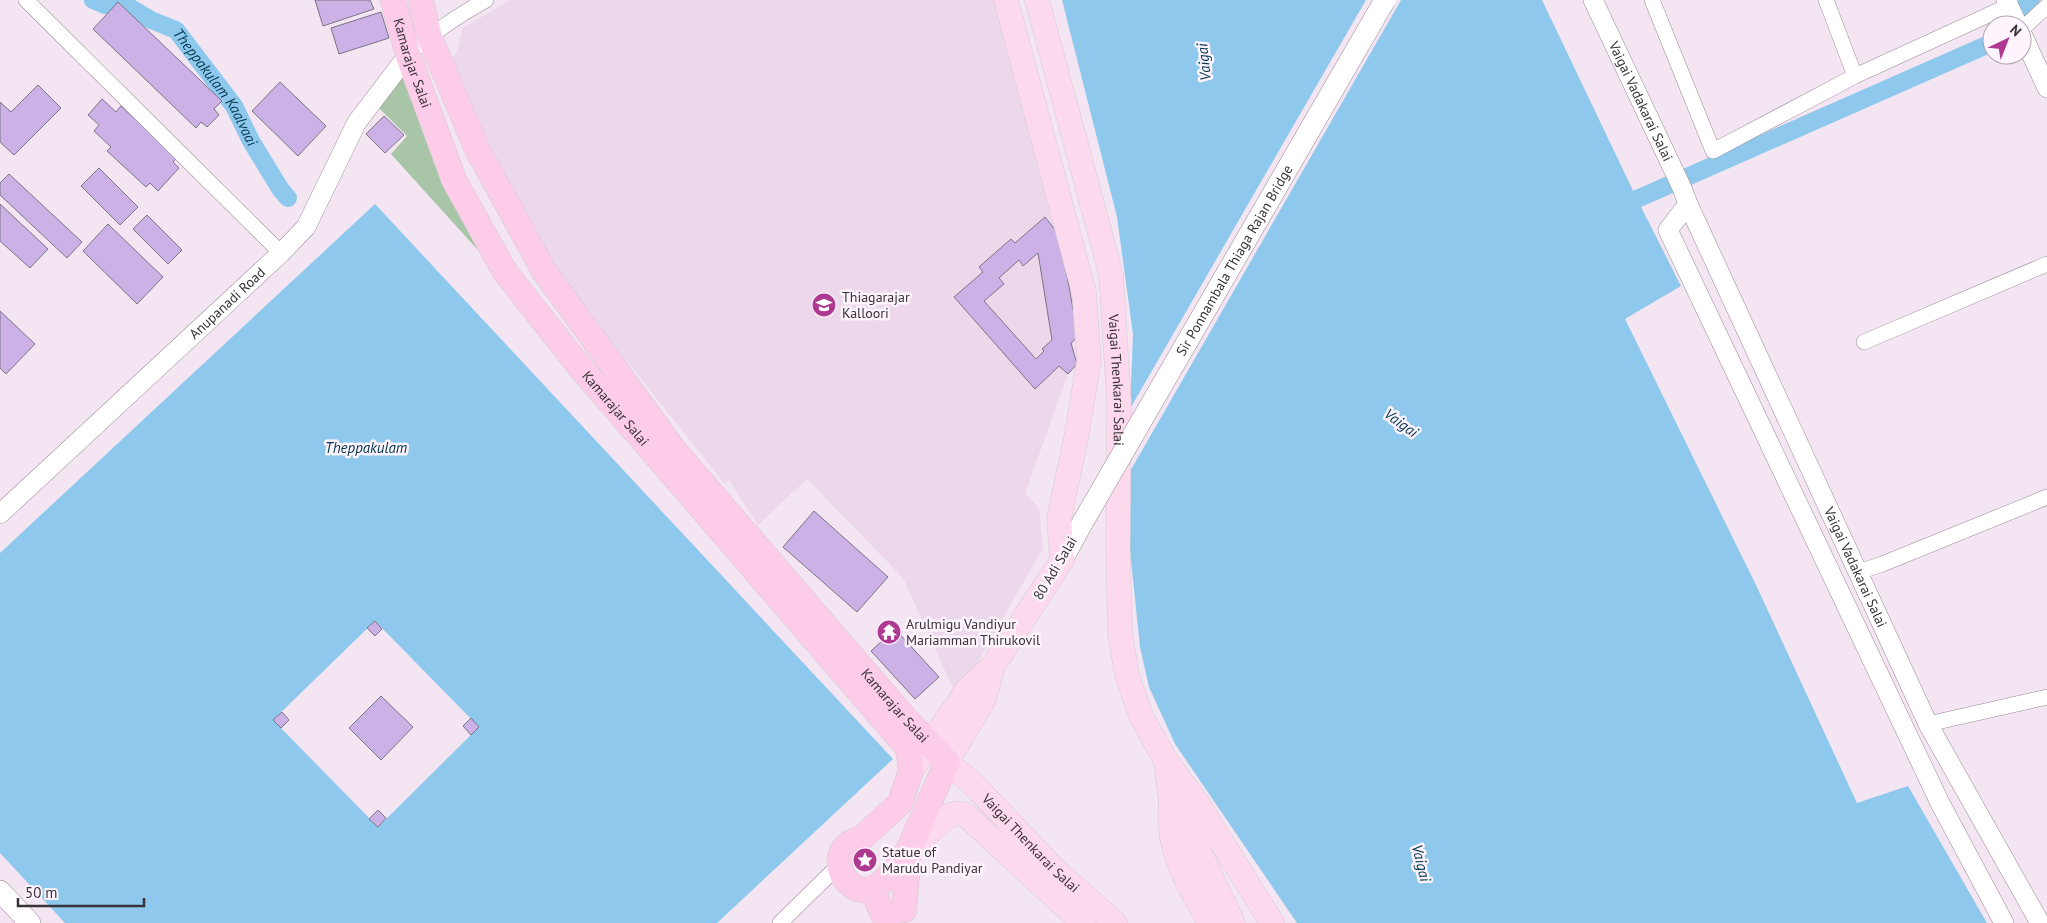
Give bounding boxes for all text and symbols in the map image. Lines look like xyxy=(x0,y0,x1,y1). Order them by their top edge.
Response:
north arrow xyxy=(1982,15,2032,65)
street label: Kamarajar Salai xyxy=(389,16,436,110)
text: N xyxy=(2006,21,2025,40)
water label: Theppakulam Kaalvaai xyxy=(169,24,262,150)
street label: Vaigai Vadakarai Salai xyxy=(1604,38,1677,164)
water label: Vaigai xyxy=(1192,41,1215,82)
street label: Sir Ponnambala Thiaga Rajan Bridge xyxy=(1172,162,1297,359)
street label: Anupanadi Road xyxy=(185,263,269,343)
place label: Thiagarajar Kalloori xyxy=(842,288,910,322)
school or university icon: Thiagarajar Kalloori xyxy=(811,292,837,318)
street label: Vaigai Thenkarai Salai xyxy=(1104,313,1128,446)
street label: Kamarajar Salai xyxy=(578,367,653,450)
water label: Vaigai xyxy=(1381,404,1423,442)
water label: Theppakulam xyxy=(325,438,407,457)
street label: Vaigai Vadakarai Salai xyxy=(1820,503,1891,630)
street label: 80 Adi Salai xyxy=(1029,533,1081,603)
place label: Arulmigu Vandiyur Mariamman Thirukovil xyxy=(906,615,1040,649)
temple icon: Arulmigu Vandiyur Mariamman Thirukovil xyxy=(876,619,902,645)
street label: Kamarajar Salai xyxy=(857,665,933,747)
street label: Vaigai Thenkarai Salai xyxy=(977,789,1083,896)
water label: Vaigai xyxy=(1408,842,1436,884)
place label: Statue of Marudu Pandiyar xyxy=(882,843,983,877)
place icon: Statue of Marudu Pandiyar xyxy=(852,847,878,873)
scale bar xyxy=(18,876,144,908)
text: 50 m xyxy=(25,883,58,902)

